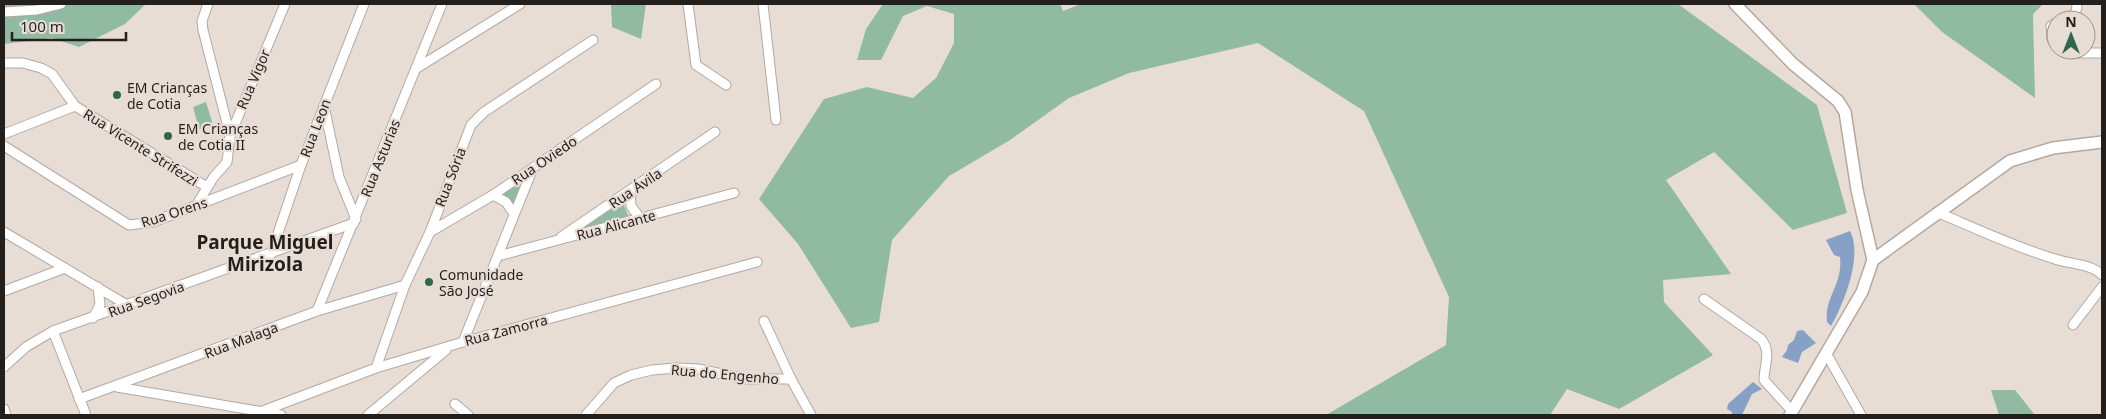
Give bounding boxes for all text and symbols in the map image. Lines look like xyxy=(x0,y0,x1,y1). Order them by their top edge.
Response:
scale bar xyxy=(12,10,126,42)
north arrow xyxy=(2046,10,2096,60)
text: N xyxy=(2065,12,2077,31)
text: 100 m xyxy=(20,16,64,36)
street label: Rua Vigor xyxy=(232,46,274,112)
place label: EM Crianças de Cotia xyxy=(127,78,207,113)
marker: EM Crianças de Cotia xyxy=(111,89,123,101)
street label: Rua Leon xyxy=(295,96,335,160)
street label: Rua Vicente Strifezzi xyxy=(80,104,202,190)
street label: Rua Asturias xyxy=(356,116,404,200)
place label: EM Crianças de Cotia II xyxy=(178,119,258,154)
marker: EM Crianças de Cotia II xyxy=(162,130,174,142)
street label: Rua Oviedo xyxy=(507,131,581,189)
street label: Rua Sória xyxy=(430,145,470,209)
street label: Rua Ávila xyxy=(605,163,665,213)
street label: Rua Orens xyxy=(138,192,210,232)
street label: Rua Alicante xyxy=(574,205,658,245)
district label: Parque Miguel Mirizola xyxy=(197,229,333,277)
place label: Comunidade São José xyxy=(439,265,523,300)
street label: Rua Segovia xyxy=(105,276,187,322)
marker: Comunidade São José xyxy=(423,276,435,288)
street label: Rua Zamorra xyxy=(462,310,550,350)
street label: Rua Malaga xyxy=(201,317,281,363)
street label: Rua do Engenho xyxy=(670,360,780,388)

